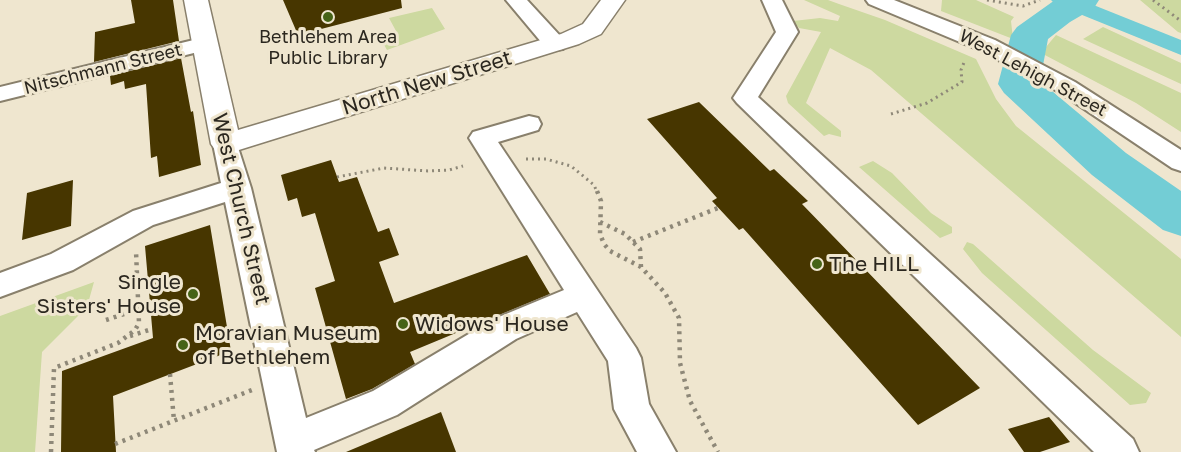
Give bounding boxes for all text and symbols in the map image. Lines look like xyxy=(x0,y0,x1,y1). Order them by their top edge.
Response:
marker: Bethlehem Area Public Library xyxy=(321,10,335,24)
street label: West Lehigh Street xyxy=(955,25,1111,121)
place label: Bethlehem Area Public Library xyxy=(259,26,397,68)
street label: Nitschmann Street xyxy=(22,39,184,99)
street label: North New Street xyxy=(339,45,515,121)
street label: West Church Street xyxy=(207,111,275,307)
place label: The HILL xyxy=(829,251,919,277)
marker: The HILL xyxy=(810,257,824,271)
place label: Single Sisters' House xyxy=(36,269,181,319)
marker: Single Sisters' House xyxy=(186,287,200,301)
place label: Widows' House xyxy=(415,311,569,337)
marker: Widows' House xyxy=(396,317,410,331)
place label: Moravian Museum of Bethlehem xyxy=(195,320,378,370)
marker: Moravian Museum of Bethlehem xyxy=(176,338,190,352)

